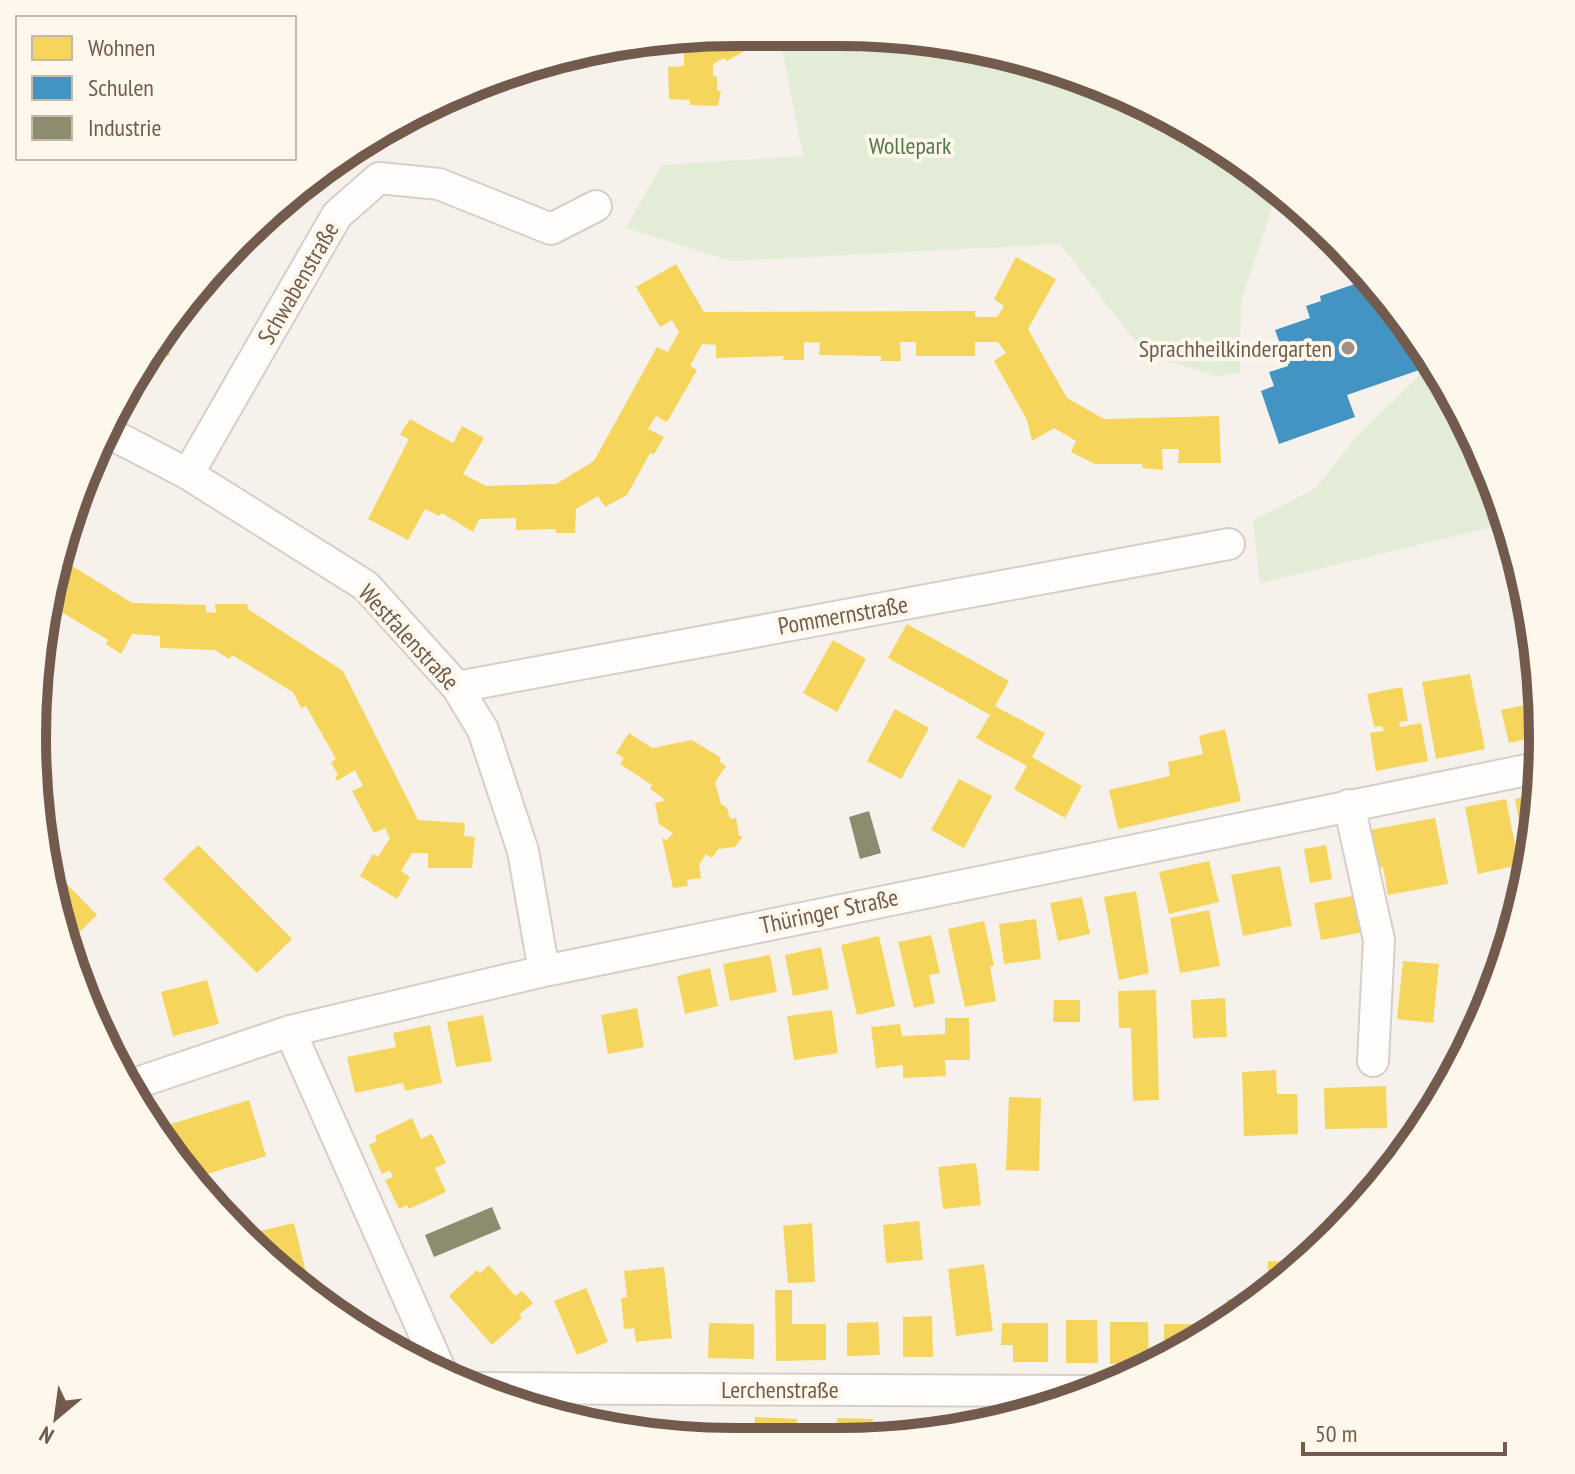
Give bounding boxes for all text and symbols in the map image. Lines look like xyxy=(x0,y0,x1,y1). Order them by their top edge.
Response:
legend xyxy=(16,16,296,160)
text: Wohnen xyxy=(88,32,155,63)
text: Schulen xyxy=(88,72,154,103)
text: Industrie xyxy=(88,112,161,143)
park label: Wollepark xyxy=(869,130,952,161)
street label: Schwabenstraße xyxy=(250,216,346,350)
place label: Sprachheilkindergarten xyxy=(1139,333,1332,364)
marker: Sprachheilkindergarten xyxy=(1339,339,1357,357)
street label: Westfalenstraße xyxy=(352,577,466,697)
street label: Pommernstraße xyxy=(776,588,910,642)
street label: Thüringer Straße xyxy=(757,881,901,941)
street label: Lerchenstraße xyxy=(721,1374,839,1405)
north arrow xyxy=(16,1378,96,1458)
scale bar xyxy=(1303,1406,1505,1456)
text: 50 m xyxy=(1315,1418,1357,1449)
text: N xyxy=(34,1420,58,1451)

